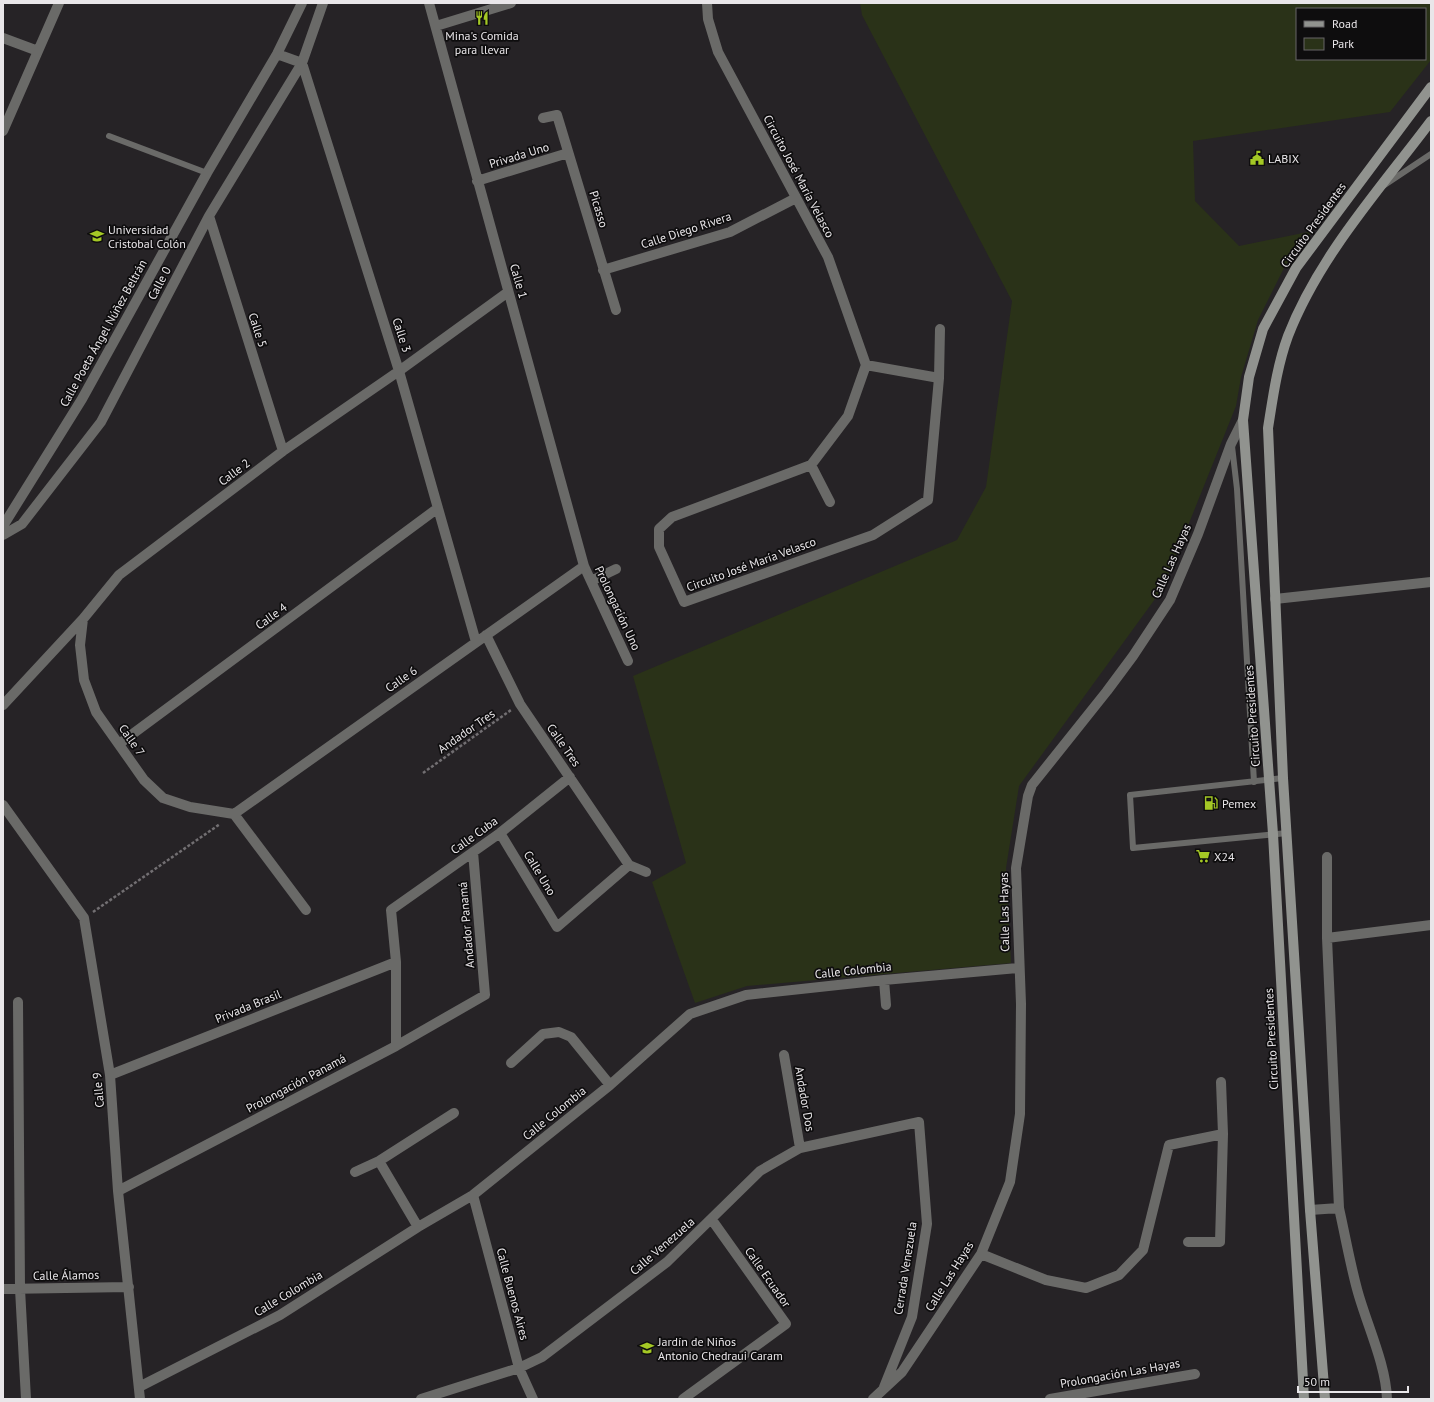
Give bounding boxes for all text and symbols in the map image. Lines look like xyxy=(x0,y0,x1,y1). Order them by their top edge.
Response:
legend xyxy=(1296,8,1426,60)
restaurant icon: Mina's Comida para llevar xyxy=(474,10,490,26)
text: Road xyxy=(1332,16,1357,31)
place label: Mina's Comida para llevar xyxy=(445,28,519,57)
text: Park xyxy=(1332,36,1354,51)
street label: Circuito José María Velasco xyxy=(760,112,838,240)
street label: Privada Uno xyxy=(487,139,551,171)
public building icon: LABIX xyxy=(1249,150,1265,166)
place label: LABIX xyxy=(1268,151,1300,166)
street label: Circuito Presidentes xyxy=(1277,179,1349,271)
street label: Picasso xyxy=(586,189,612,229)
street label: Calle Diego Rivera xyxy=(639,208,733,252)
place label: Universidad Cristobal Colón xyxy=(108,222,186,251)
school or university icon: Universidad Cristobal Colón xyxy=(89,228,105,244)
street label: Calle Poeta Ángel Núñez Beltrán xyxy=(56,257,150,409)
street label: Calle 1 xyxy=(507,262,531,300)
street label: Calle 0 xyxy=(144,263,174,302)
street label: Calle 5 xyxy=(245,311,271,349)
street label: Calle 3 xyxy=(389,316,415,354)
street label: Calle 2 xyxy=(215,455,253,489)
street label: Calle Las Hayas xyxy=(1148,522,1194,600)
street label: Circuito José María Velasco xyxy=(684,534,818,594)
street label: Prolongación Uno xyxy=(592,563,644,653)
street label: Calle 4 xyxy=(252,599,290,632)
street label: Calle 6 xyxy=(382,663,420,695)
street label: Circuito Presidentes xyxy=(1241,665,1263,767)
street label: Andador Tres xyxy=(434,706,498,756)
street label: Calle 7 xyxy=(116,721,148,759)
street label: Calle Tres xyxy=(544,721,584,769)
fuel station icon: Pemex xyxy=(1203,795,1219,811)
place label: Pemex xyxy=(1222,796,1256,811)
street label: Calle Cuba xyxy=(448,813,500,857)
street label: Calle Uno xyxy=(521,848,559,898)
supermarket icon: X24 xyxy=(1195,848,1211,864)
place label: X24 xyxy=(1214,849,1235,864)
street label: Calle Las Hayas xyxy=(996,872,1012,952)
street label: Andador Panamá xyxy=(455,881,477,969)
street label: Calle Colombia xyxy=(814,959,892,981)
street label: Privada Brasil xyxy=(213,986,284,1026)
street label: Circuito Presidentes xyxy=(1261,988,1281,1090)
street label: Prolongación Panamá xyxy=(243,1050,349,1116)
street label: Andador Dos xyxy=(792,1065,818,1133)
street label: Calle 9 xyxy=(89,1072,107,1108)
street label: Calle Colombia xyxy=(519,1083,589,1143)
street label: Calle Venezuela xyxy=(627,1214,697,1278)
street label: Cerrada Venezuela xyxy=(890,1220,920,1316)
street label: Calle Las Hayas xyxy=(922,1238,976,1314)
street label: Calle Ecuador xyxy=(742,1244,794,1310)
street label: Calle Buenos Aires xyxy=(493,1246,533,1342)
street label: Calle Álamos xyxy=(33,1267,99,1283)
street label: Calle Colombia xyxy=(251,1267,325,1319)
place label: Jardín de Niños Antonio Chedraui Caram xyxy=(657,1334,783,1363)
school or university icon: Jardín de Niños Antonio Chedraui Caram xyxy=(639,1340,655,1356)
street label: Prolongación Las Hayas xyxy=(1059,1355,1181,1391)
scale bar xyxy=(1298,1368,1408,1394)
text: 50 m xyxy=(1304,1374,1330,1389)

